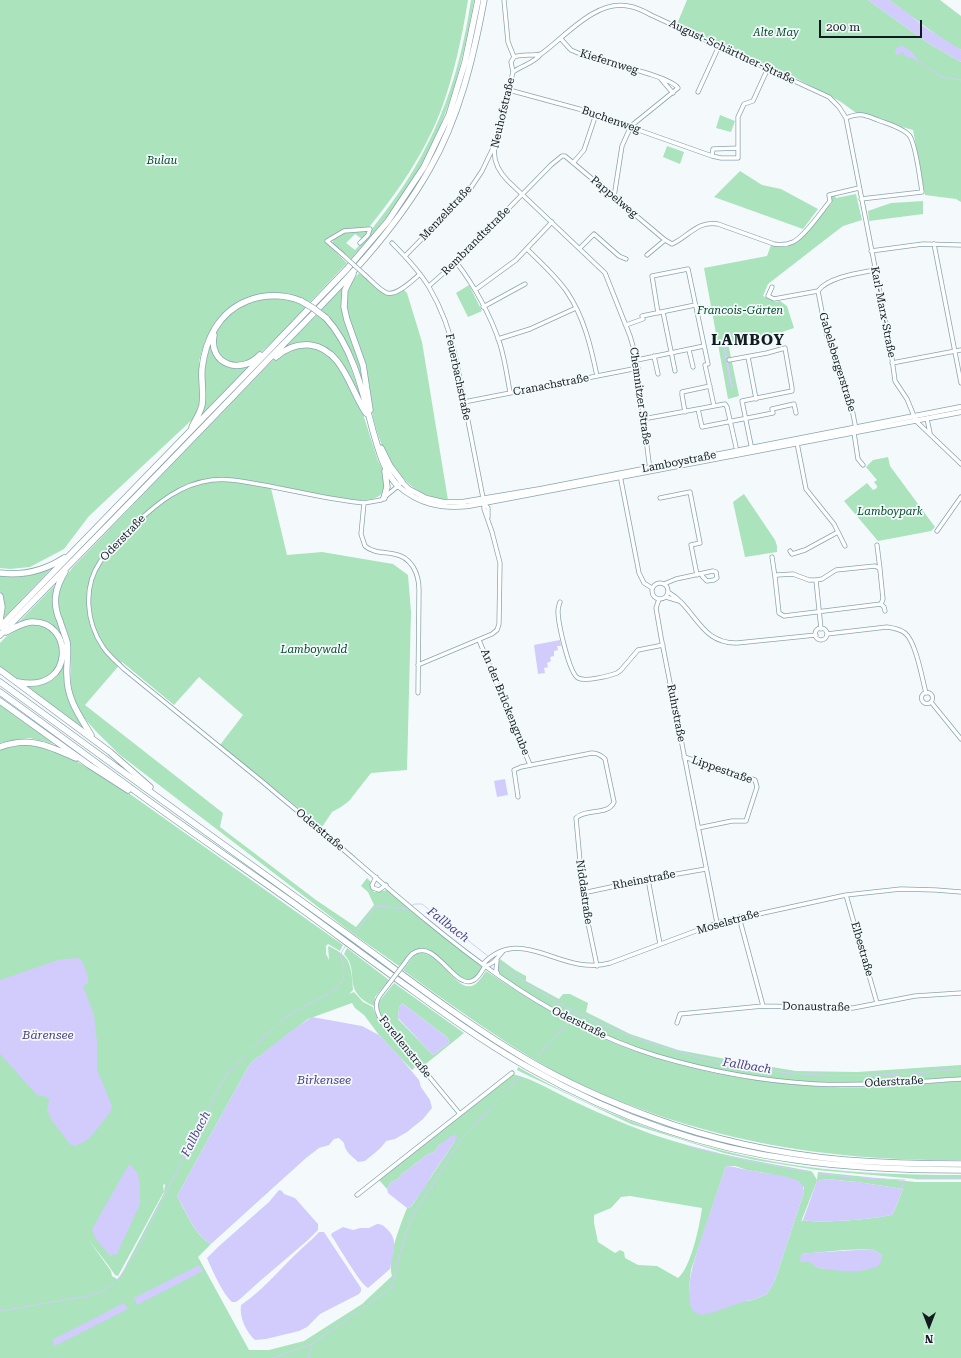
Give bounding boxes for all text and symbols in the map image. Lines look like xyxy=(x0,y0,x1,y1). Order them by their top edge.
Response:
scale bar xyxy=(821,12,924,38)
street label: August-Schärttner-Straße xyxy=(667,17,797,87)
text: 200 m xyxy=(826,20,860,34)
park label: Alte May xyxy=(753,26,799,40)
street label: Kiefernweg xyxy=(578,47,640,77)
street label: Neuhofstraße xyxy=(488,76,518,150)
street label: Buchenweg xyxy=(580,104,642,136)
park label: Bulau xyxy=(147,154,177,168)
street label: Pappelweg xyxy=(588,173,640,221)
street label: Menzelstraße xyxy=(417,183,475,243)
street label: Rembrandtstraße xyxy=(439,204,513,278)
street label: Karl-Marx-Straße xyxy=(868,265,898,359)
park label: Francois-Gärten xyxy=(697,304,783,318)
street label: Gabelsbergerstraße xyxy=(816,311,858,413)
street label: Feuerbachstraße xyxy=(442,332,474,422)
district label: LAMBOY xyxy=(711,332,785,350)
street label: Chemnitzer Straße xyxy=(627,346,653,446)
street label: Cranachstraße xyxy=(512,371,590,399)
street label: Lamboystraße xyxy=(641,448,717,476)
park label: Lamboypark xyxy=(857,505,923,519)
street label: Oderstraße xyxy=(98,512,148,564)
park label: Lamboywald xyxy=(281,643,347,657)
street label: An der Brückengrube xyxy=(478,647,532,757)
street label: Ruhrstraße xyxy=(664,683,688,743)
street label: Lippestraße xyxy=(690,753,754,787)
street label: Oderstraße xyxy=(293,806,347,854)
street label: Niddastraße xyxy=(573,859,595,925)
street label: Rheinstraße xyxy=(611,867,677,893)
water label: Fallbach xyxy=(424,904,472,946)
street label: Moselstraße xyxy=(695,907,761,937)
street label: Elbestraße xyxy=(848,920,876,978)
street label: Donaustraße xyxy=(782,1000,850,1014)
street label: Oderstraße xyxy=(550,1004,608,1042)
street label: Forellenstraße xyxy=(376,1013,434,1081)
water label: Bärensee xyxy=(22,1028,74,1042)
water label: Fallbach xyxy=(722,1055,772,1077)
water label: Birkensee xyxy=(297,1073,351,1087)
street label: Oderstraße xyxy=(864,1074,924,1090)
water label: Fallbach xyxy=(178,1109,214,1159)
north arrow xyxy=(909,1306,949,1346)
text: N xyxy=(925,1332,933,1345)

